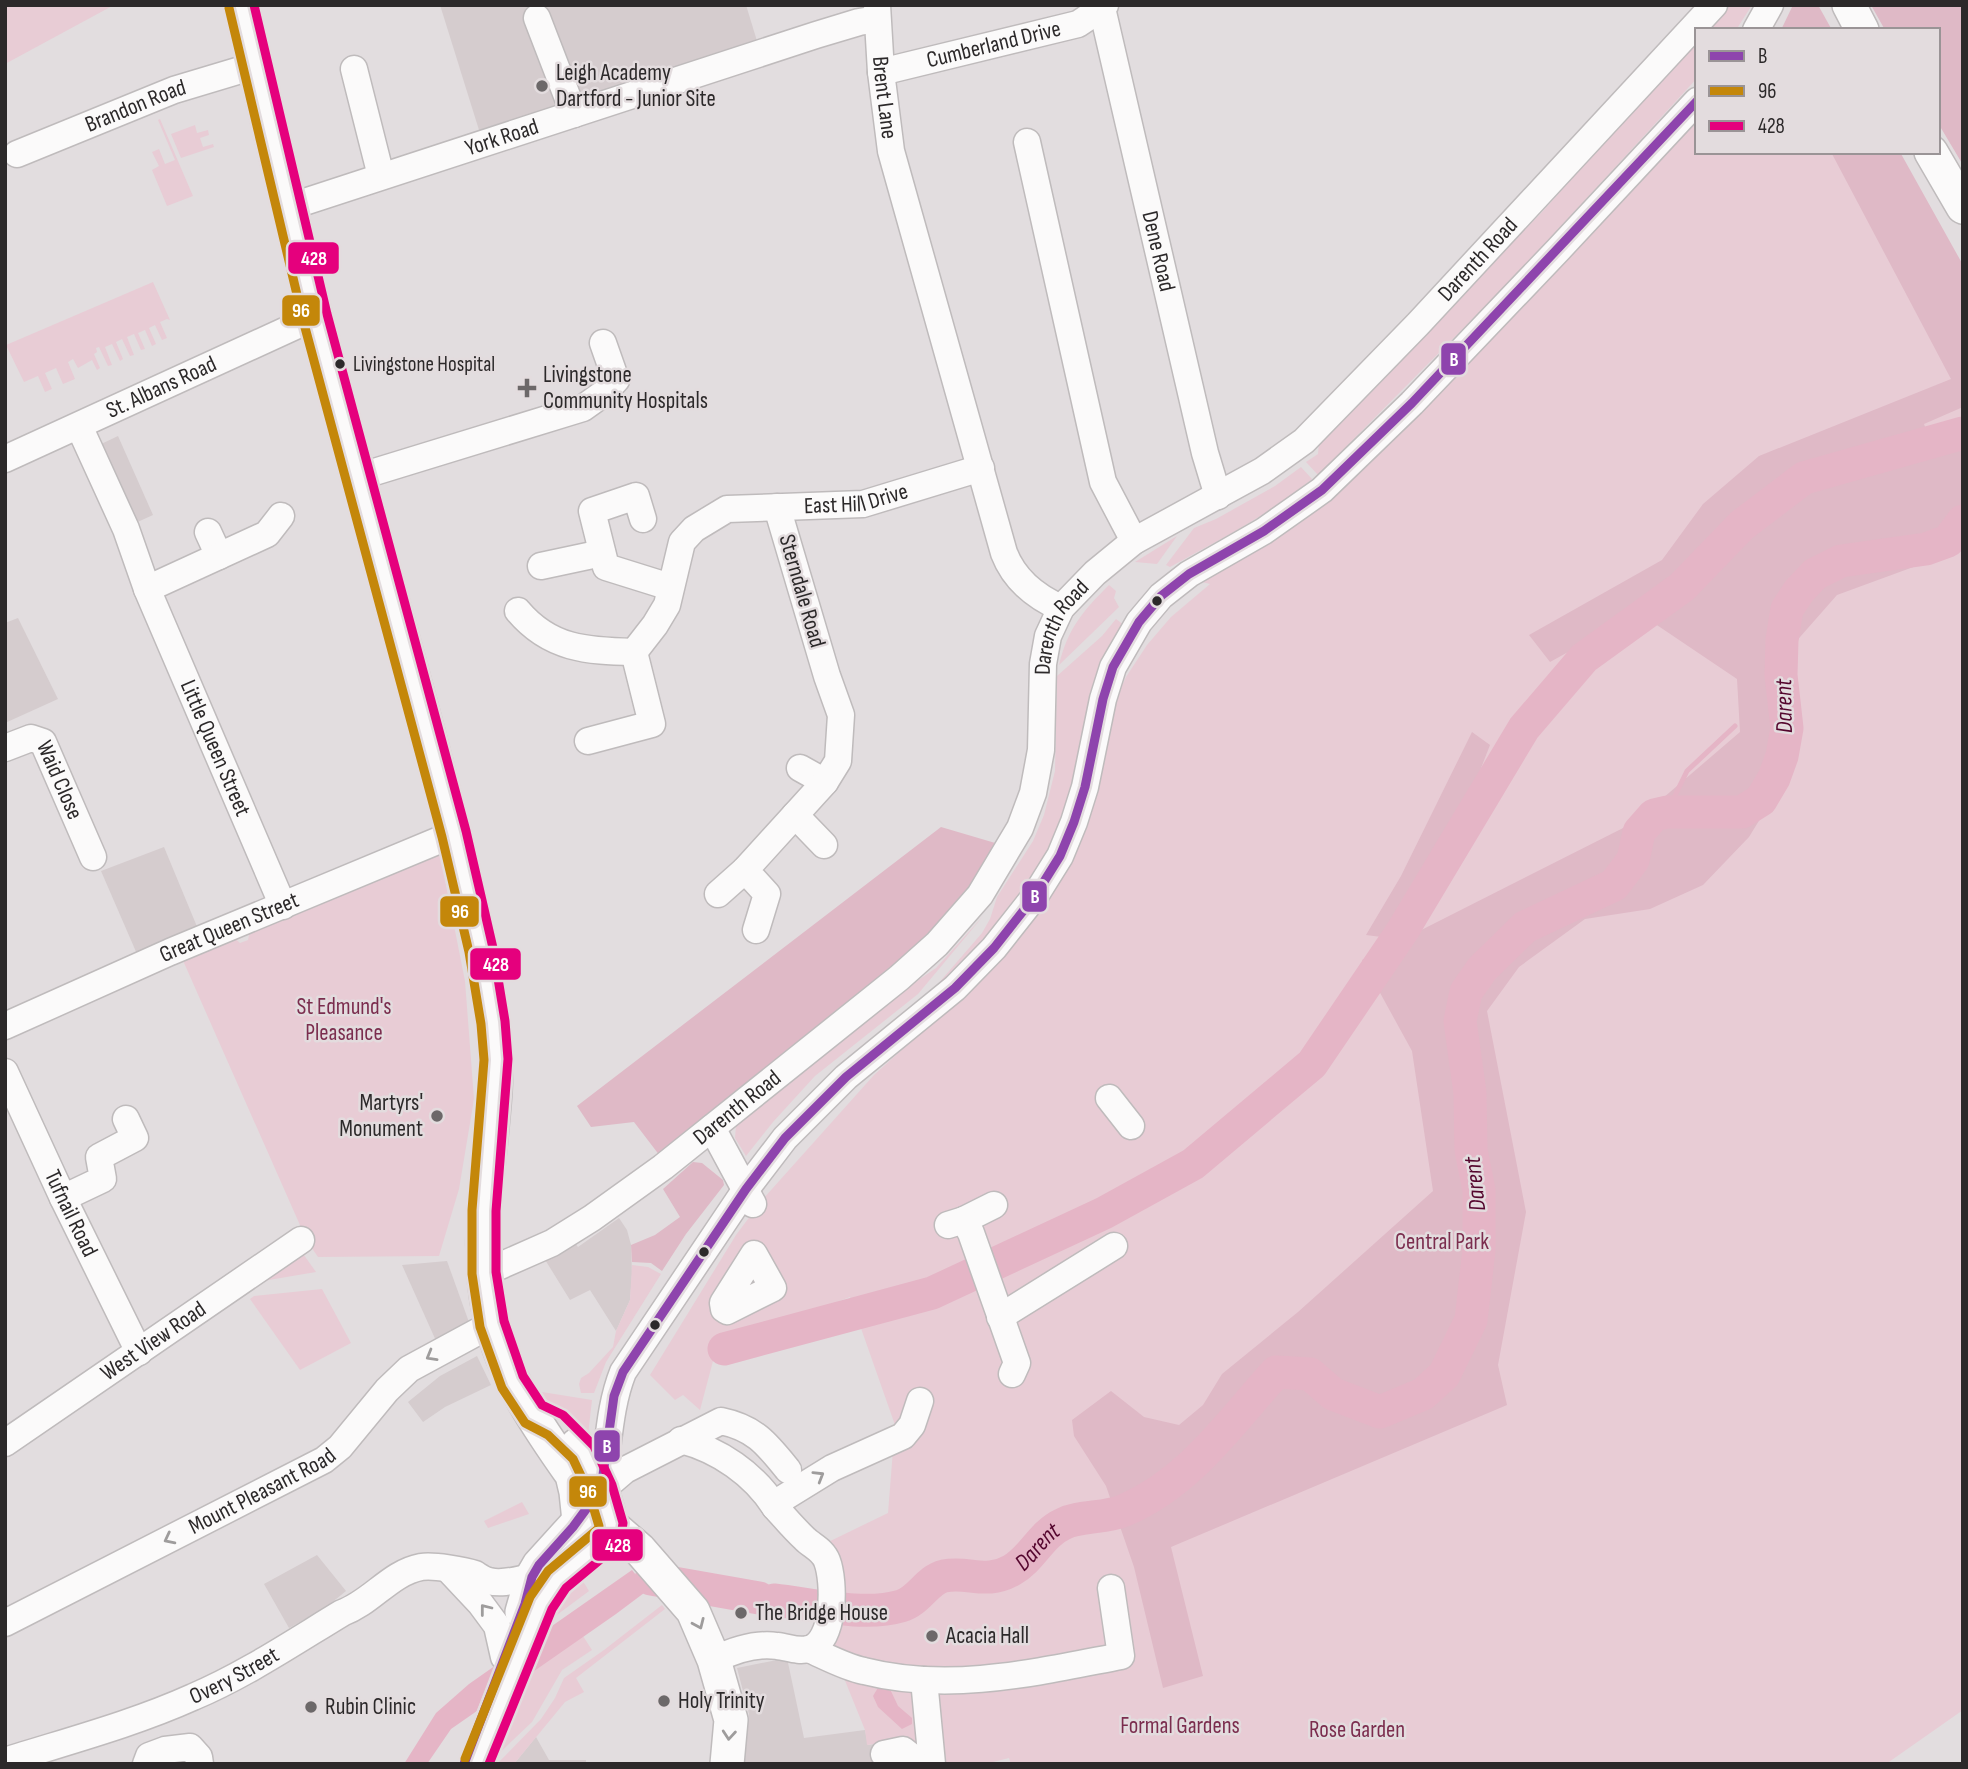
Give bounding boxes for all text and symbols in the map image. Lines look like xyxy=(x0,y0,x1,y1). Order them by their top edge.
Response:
street label: Cumberland Drive xyxy=(924,15,1064,74)
legend xyxy=(1695,28,1940,154)
text: B xyxy=(1758,44,1767,69)
street label: Brent Lane xyxy=(866,56,903,141)
place label: Leigh Academy Dartford - Junior Site xyxy=(556,59,716,113)
street label: Brandon Road xyxy=(81,73,189,139)
marker: Leigh Academy Dartford - Junior Site xyxy=(534,78,550,94)
text: 96 xyxy=(1758,79,1777,104)
street label: York Road xyxy=(462,112,542,163)
text: 428 xyxy=(1758,114,1785,139)
street label: Dene Road xyxy=(1135,208,1181,294)
street label: Darenth Road xyxy=(1432,212,1524,307)
line badge: 428 xyxy=(287,241,340,275)
text: 428 xyxy=(301,248,327,271)
line badge: 96 xyxy=(281,294,321,327)
text: 96 xyxy=(292,300,310,323)
line badge: B xyxy=(1440,342,1467,376)
text: B xyxy=(1449,349,1459,372)
street label: St. Albans Road xyxy=(102,350,221,425)
place label: Livingstone Hospital xyxy=(353,352,495,377)
marker: Livingstone Hospital xyxy=(333,357,347,371)
place label: Livingstone Community Hospitals xyxy=(543,361,708,415)
marker: Livingstone Community Hospitals xyxy=(517,378,537,398)
street label: East Hill Drive xyxy=(803,477,911,520)
street label: Sterndale Road xyxy=(773,531,831,651)
street label: Darenth Road xyxy=(1029,574,1095,675)
unlabelled marker xyxy=(1150,594,1164,608)
street label: Little Queen Street xyxy=(174,676,257,821)
water label: Darent xyxy=(1769,678,1799,733)
street label: Waid Close xyxy=(30,736,89,824)
line badge: B xyxy=(1021,880,1048,913)
street label: Great Queen Street xyxy=(155,886,303,969)
text: B xyxy=(1030,886,1040,909)
line badge: 96 xyxy=(439,895,480,928)
text: 96 xyxy=(451,901,469,924)
line badge: 428 xyxy=(469,947,522,981)
text: 428 xyxy=(483,954,509,977)
park label: St Edmund's Pleasance xyxy=(296,993,392,1047)
street label: Darenth Road xyxy=(688,1064,787,1151)
place label: Martyrs' Monument xyxy=(339,1089,423,1143)
marker: Martyrs' Monument xyxy=(429,1108,445,1124)
water label: Darent xyxy=(1458,1155,1492,1213)
street label: Tufnail Road xyxy=(38,1165,104,1262)
park label: Central Park xyxy=(1395,1228,1489,1256)
unlabelled marker xyxy=(697,1245,711,1259)
street label: West View Road xyxy=(95,1295,211,1387)
unlabelled marker xyxy=(648,1318,662,1332)
one-way arrow xyxy=(426,1348,439,1361)
line badge: B xyxy=(593,1429,621,1463)
text: B xyxy=(602,1436,612,1459)
street label: Mount Pleasant Road xyxy=(184,1442,342,1541)
one-way arrow xyxy=(811,1471,824,1484)
line badge: 96 xyxy=(568,1475,608,1508)
text: 96 xyxy=(579,1481,597,1504)
water label: Darent xyxy=(1008,1515,1066,1577)
line badge: 428 xyxy=(591,1528,644,1562)
one-way arrow xyxy=(163,1531,176,1545)
text: 428 xyxy=(605,1535,631,1558)
place label: The Bridge House xyxy=(755,1599,888,1627)
one-way arrow xyxy=(480,1604,493,1617)
marker: The Bridge House xyxy=(733,1605,749,1621)
one-way arrow xyxy=(691,1617,705,1629)
place label: Acacia Hall xyxy=(945,1622,1029,1650)
marker: Acacia Hall xyxy=(924,1628,940,1644)
street label: Overy Street xyxy=(185,1641,284,1711)
place label: Holy Trinity xyxy=(678,1687,765,1715)
place label: Rubin Clinic xyxy=(325,1693,416,1721)
marker: Holy Trinity xyxy=(656,1693,672,1709)
marker: Rubin Clinic xyxy=(303,1699,319,1715)
park label: Formal Gardens xyxy=(1120,1712,1240,1740)
park label: Rose Garden xyxy=(1309,1716,1405,1744)
one-way arrow xyxy=(722,1730,737,1741)

